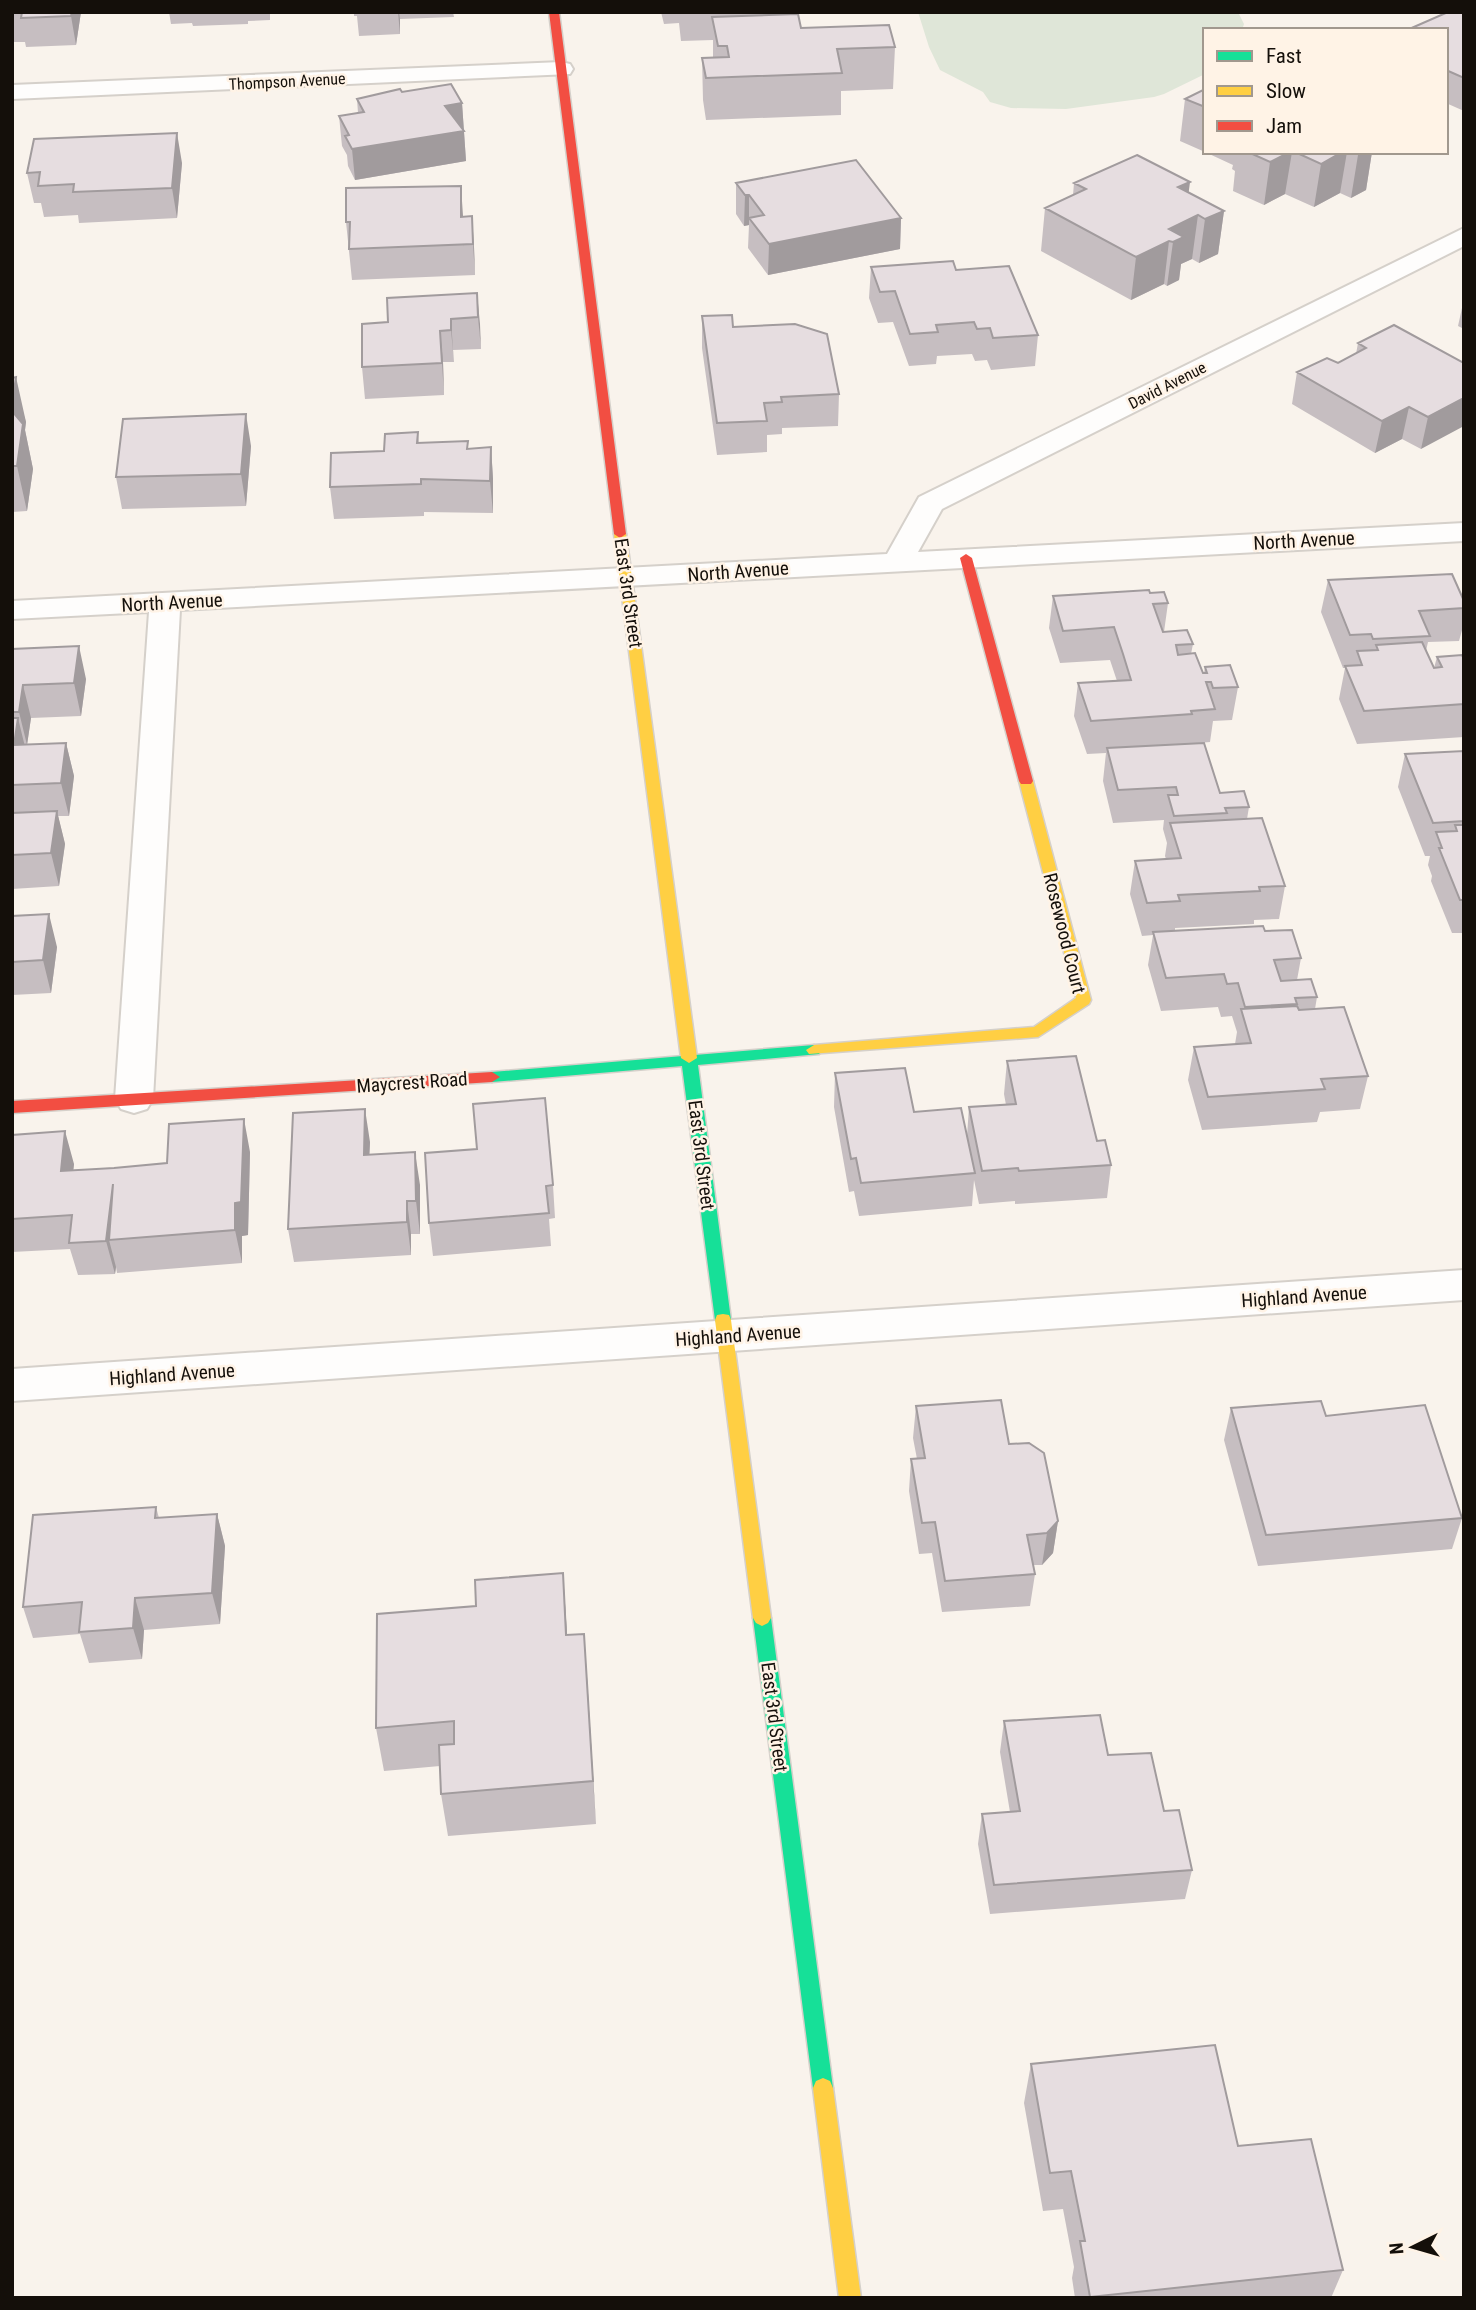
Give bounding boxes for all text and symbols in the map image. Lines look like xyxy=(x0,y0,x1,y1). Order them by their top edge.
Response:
legend xyxy=(1203,28,1448,154)
text: Fast xyxy=(1266,44,1302,68)
street label: Thompson Avenue xyxy=(228,69,346,94)
text: Slow xyxy=(1266,79,1306,103)
text: Jam xyxy=(1266,114,1302,138)
street label: David Avenue xyxy=(1125,358,1209,413)
street label: North Avenue xyxy=(1253,526,1355,555)
street label: East 3rd Street xyxy=(609,537,648,649)
street label: North Avenue xyxy=(687,556,790,587)
street label: North Avenue xyxy=(121,588,223,617)
street label: Rosewood Court xyxy=(1038,870,1091,996)
street label: Maycrest Road xyxy=(356,1067,468,1098)
street label: East 3rd Street xyxy=(683,1099,720,1211)
street label: Highland Avenue xyxy=(1240,1281,1368,1312)
street label: Highland Avenue xyxy=(674,1320,802,1351)
street label: Highland Avenue xyxy=(108,1359,236,1390)
street label: East 3rd Street xyxy=(756,1661,793,1773)
north arrow xyxy=(1378,2212,1448,2282)
text: N xyxy=(1385,2242,1409,2255)

